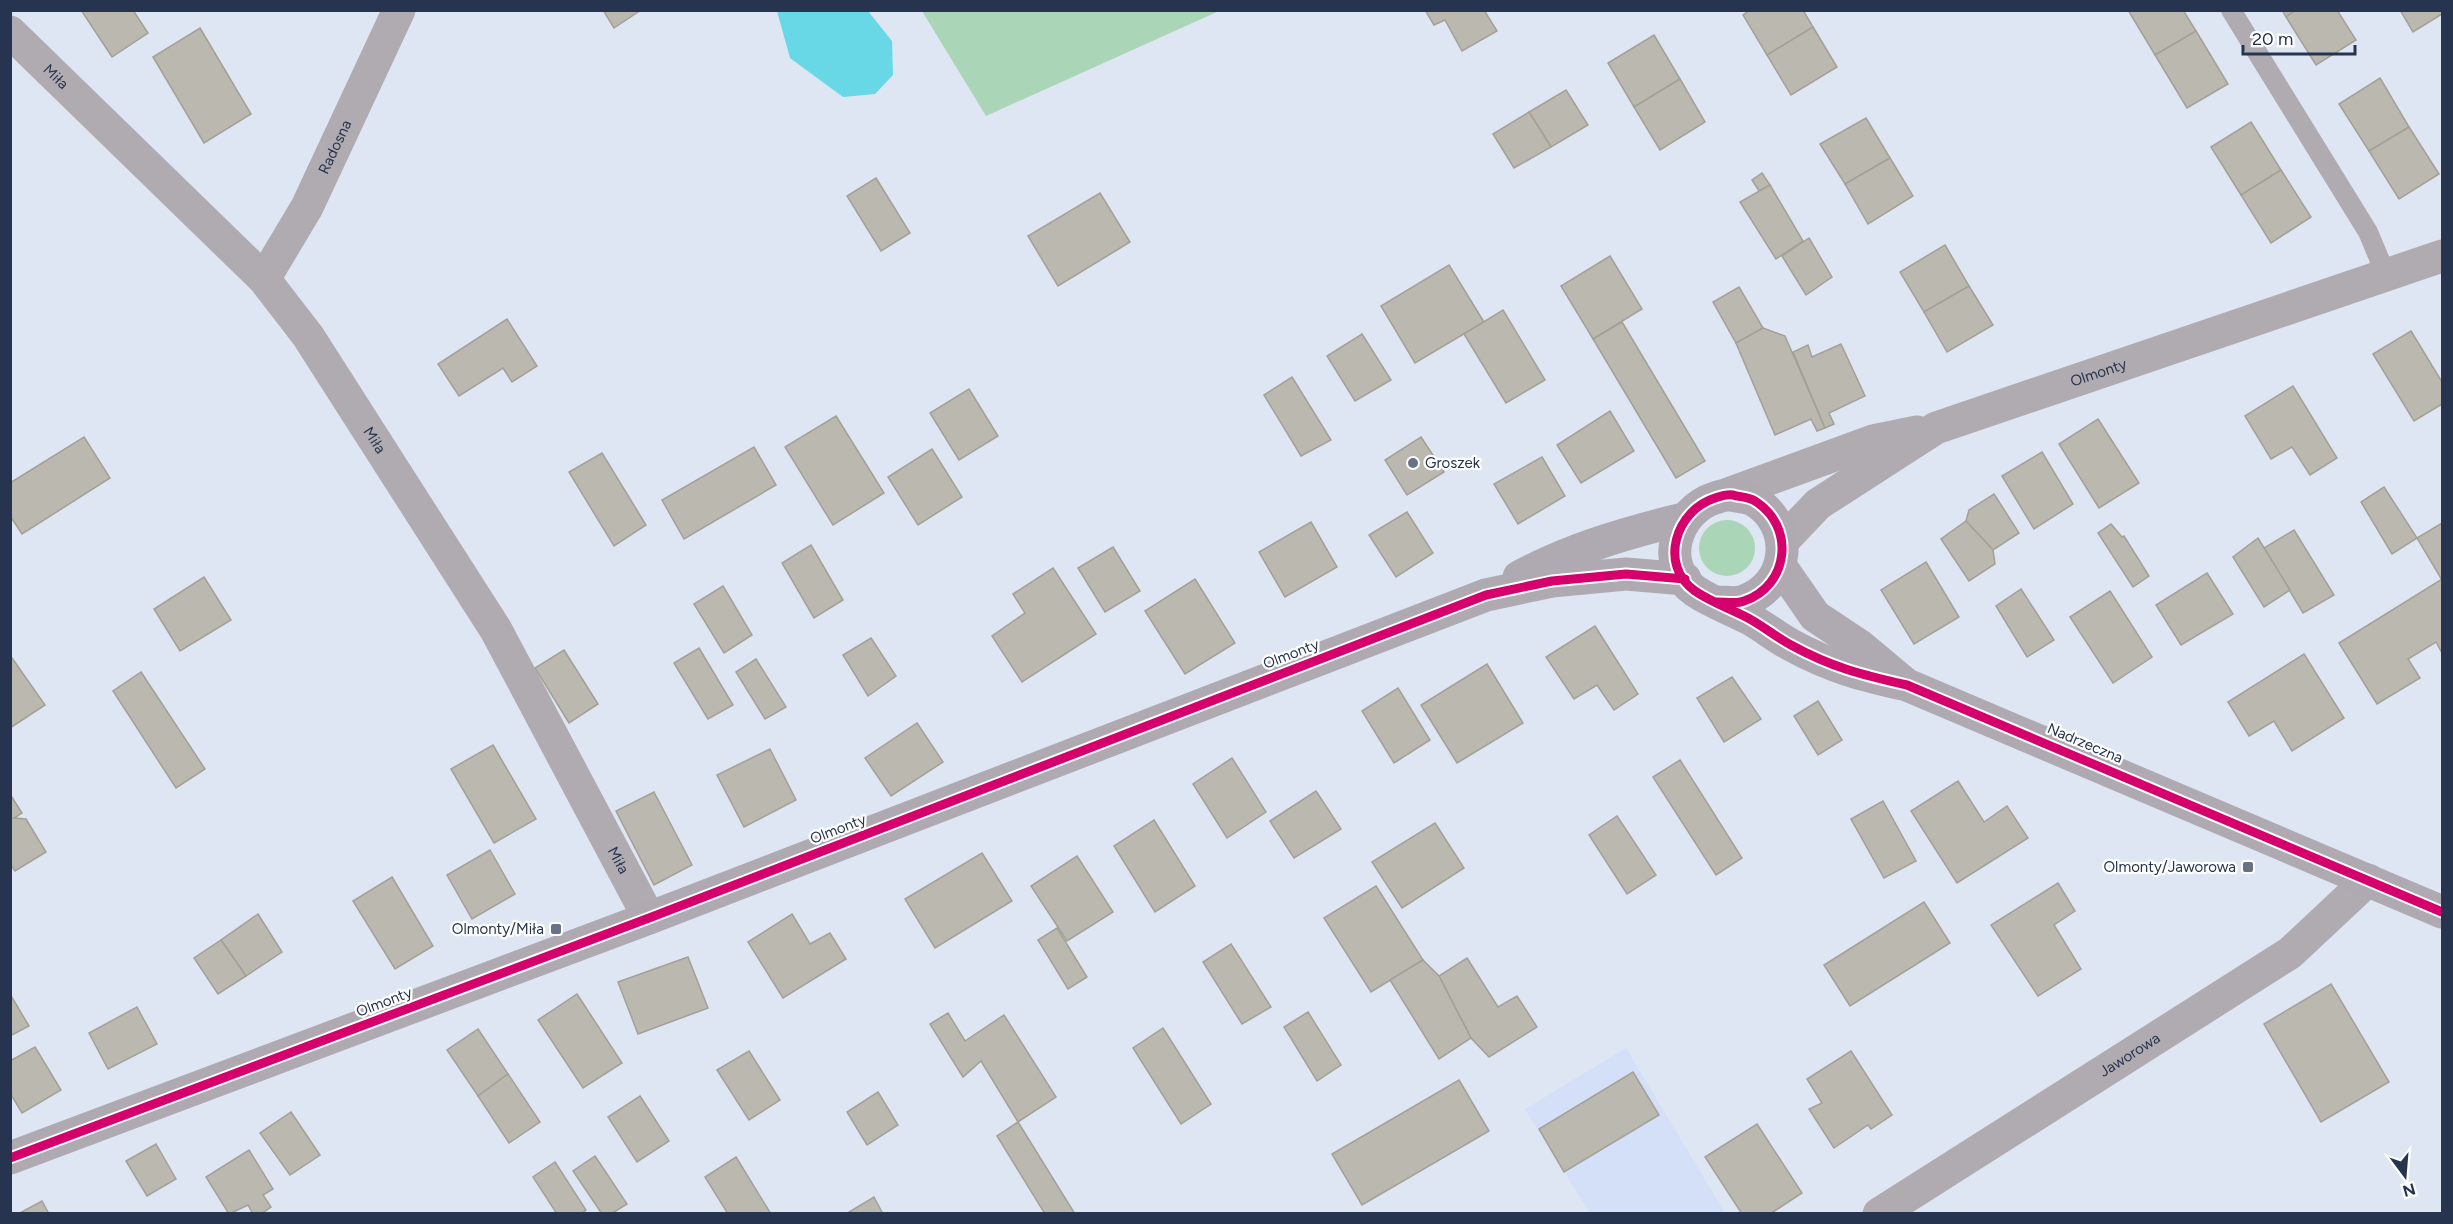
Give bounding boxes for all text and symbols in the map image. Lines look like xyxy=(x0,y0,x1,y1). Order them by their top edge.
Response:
scale bar xyxy=(2243,18,2356,56)
text: 20 m xyxy=(2252,28,2293,50)
street label: Miła xyxy=(40,60,72,93)
street label: Radosna xyxy=(315,117,355,177)
street label: Olmonty xyxy=(2068,355,2129,391)
street label: Miła xyxy=(359,424,390,457)
place label: Groszek xyxy=(1425,454,1481,472)
marker: Groszek xyxy=(1406,456,1420,470)
street label: Olmonty xyxy=(1261,635,1322,673)
street label: Nadrzeczna xyxy=(2045,719,2125,767)
street label: Olmonty xyxy=(808,810,869,848)
street label: Miła xyxy=(604,844,633,877)
place label: Olmonty/Jaworowa xyxy=(2103,858,2236,876)
marker: Olmonty/Jaworowa xyxy=(2241,860,2255,874)
place label: Olmonty/Miła xyxy=(452,920,544,938)
marker: Olmonty/Miła xyxy=(549,922,563,936)
street label: Olmonty xyxy=(354,983,415,1021)
street label: Jaworowa xyxy=(2096,1029,2163,1081)
north arrow xyxy=(2375,1146,2435,1206)
text: N xyxy=(2400,1179,2418,1201)

